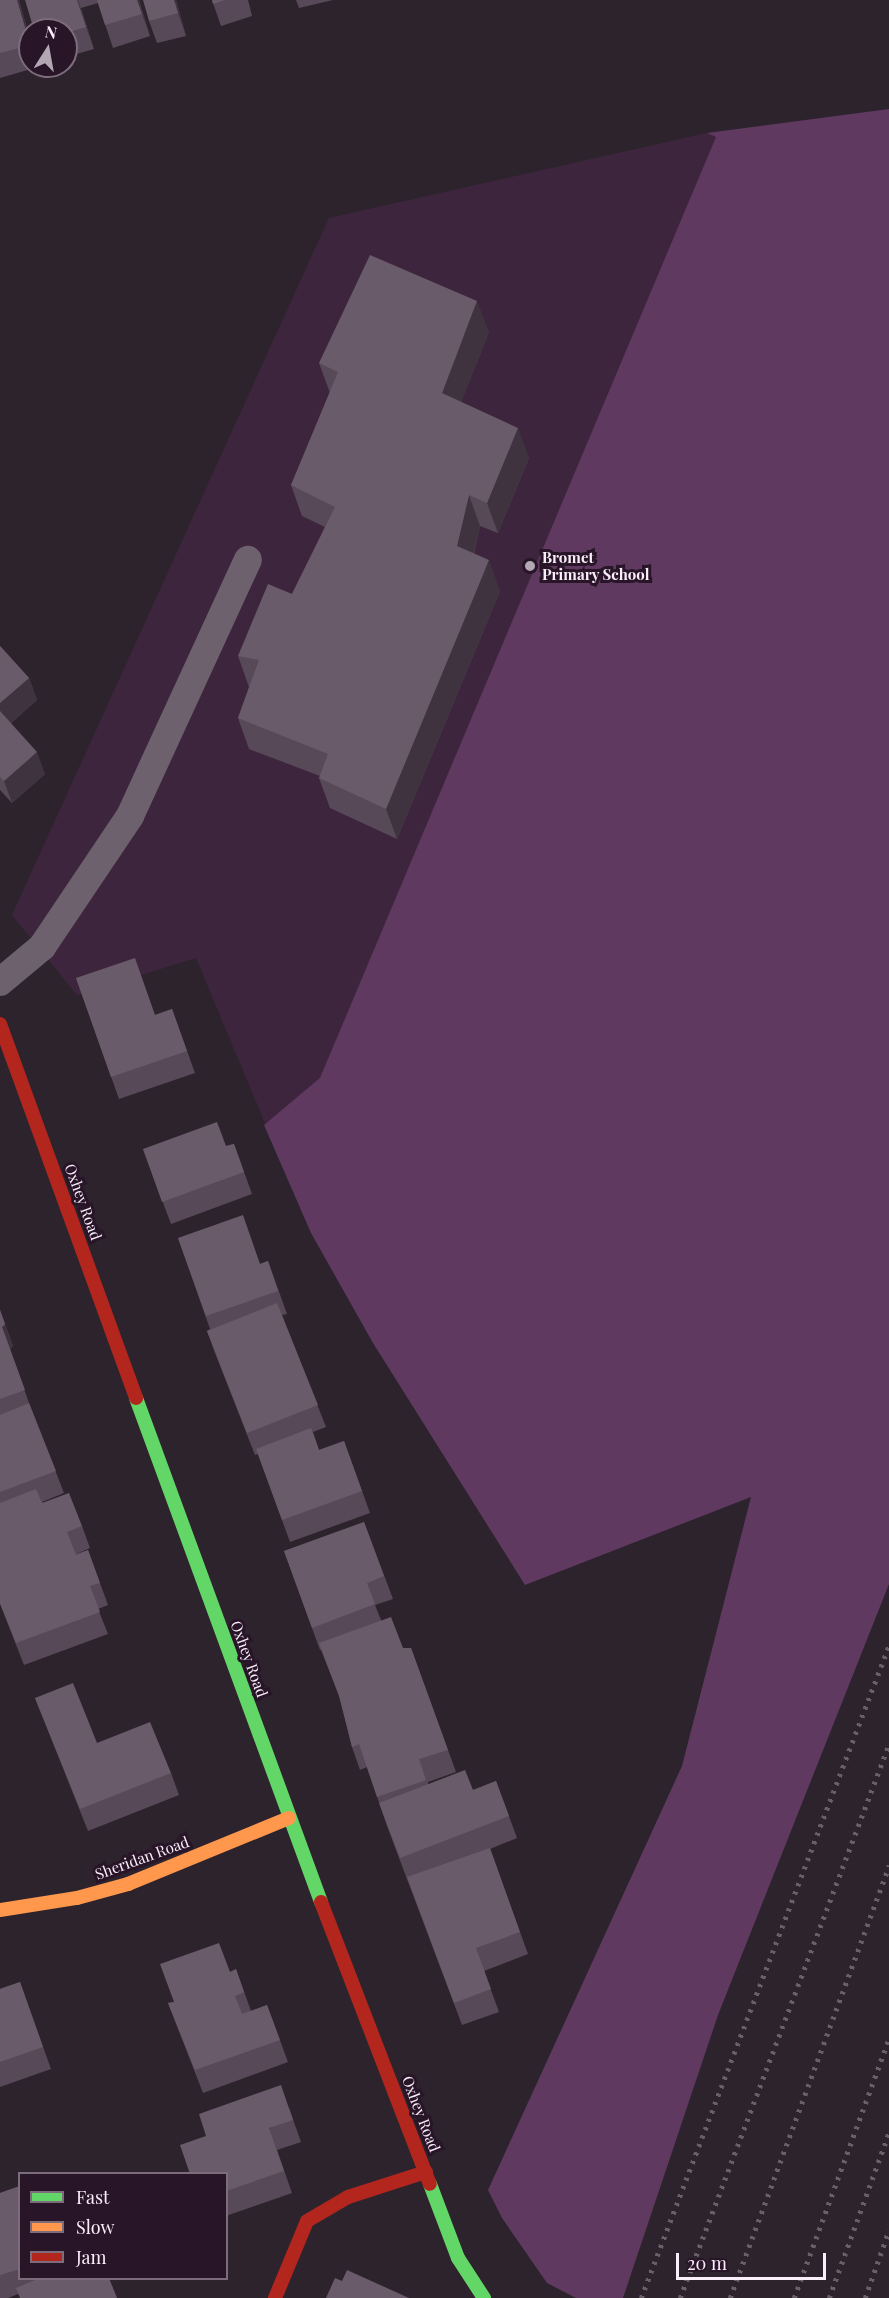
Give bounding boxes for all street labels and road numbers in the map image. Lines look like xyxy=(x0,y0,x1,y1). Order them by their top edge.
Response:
street label: Oxhey Road xyxy=(61,1161,105,1243)
street label: Oxhey Road xyxy=(227,1618,271,1700)
street label: Sheridan Road xyxy=(93,1833,191,1883)
street label: Oxhey Road xyxy=(398,2073,444,2155)

